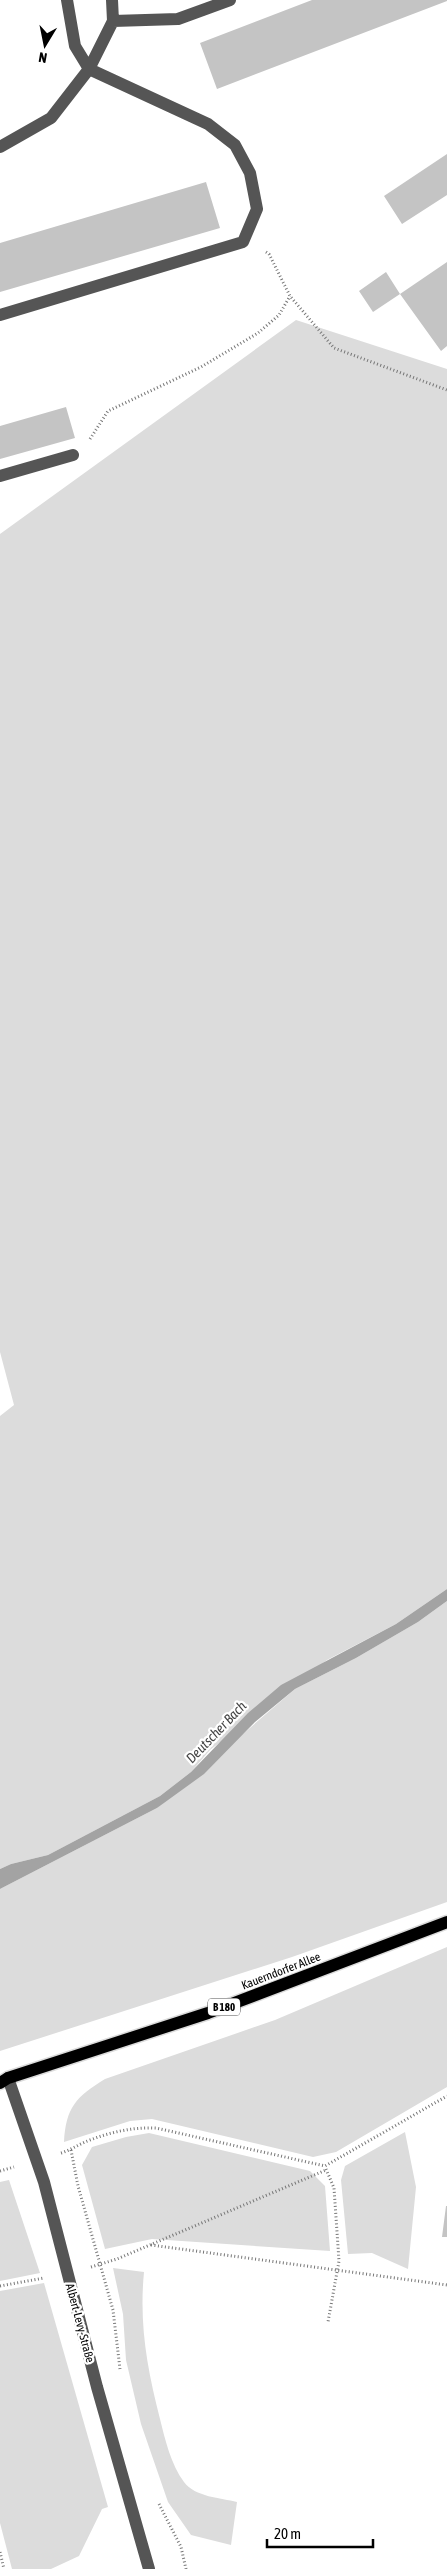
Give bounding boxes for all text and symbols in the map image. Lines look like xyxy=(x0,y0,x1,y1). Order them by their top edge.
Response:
north arrow xyxy=(20,20,70,70)
text: N xyxy=(37,49,48,66)
water label: Deutscher Bach xyxy=(183,1698,249,1766)
street label: Kauerndorfer Allee xyxy=(240,1950,322,1992)
road number: B 180 xyxy=(208,1998,240,2015)
street label: Albert-Levy-Straße xyxy=(63,2282,97,2364)
scale bar xyxy=(267,2516,373,2548)
text: 20 m xyxy=(274,2525,301,2542)

